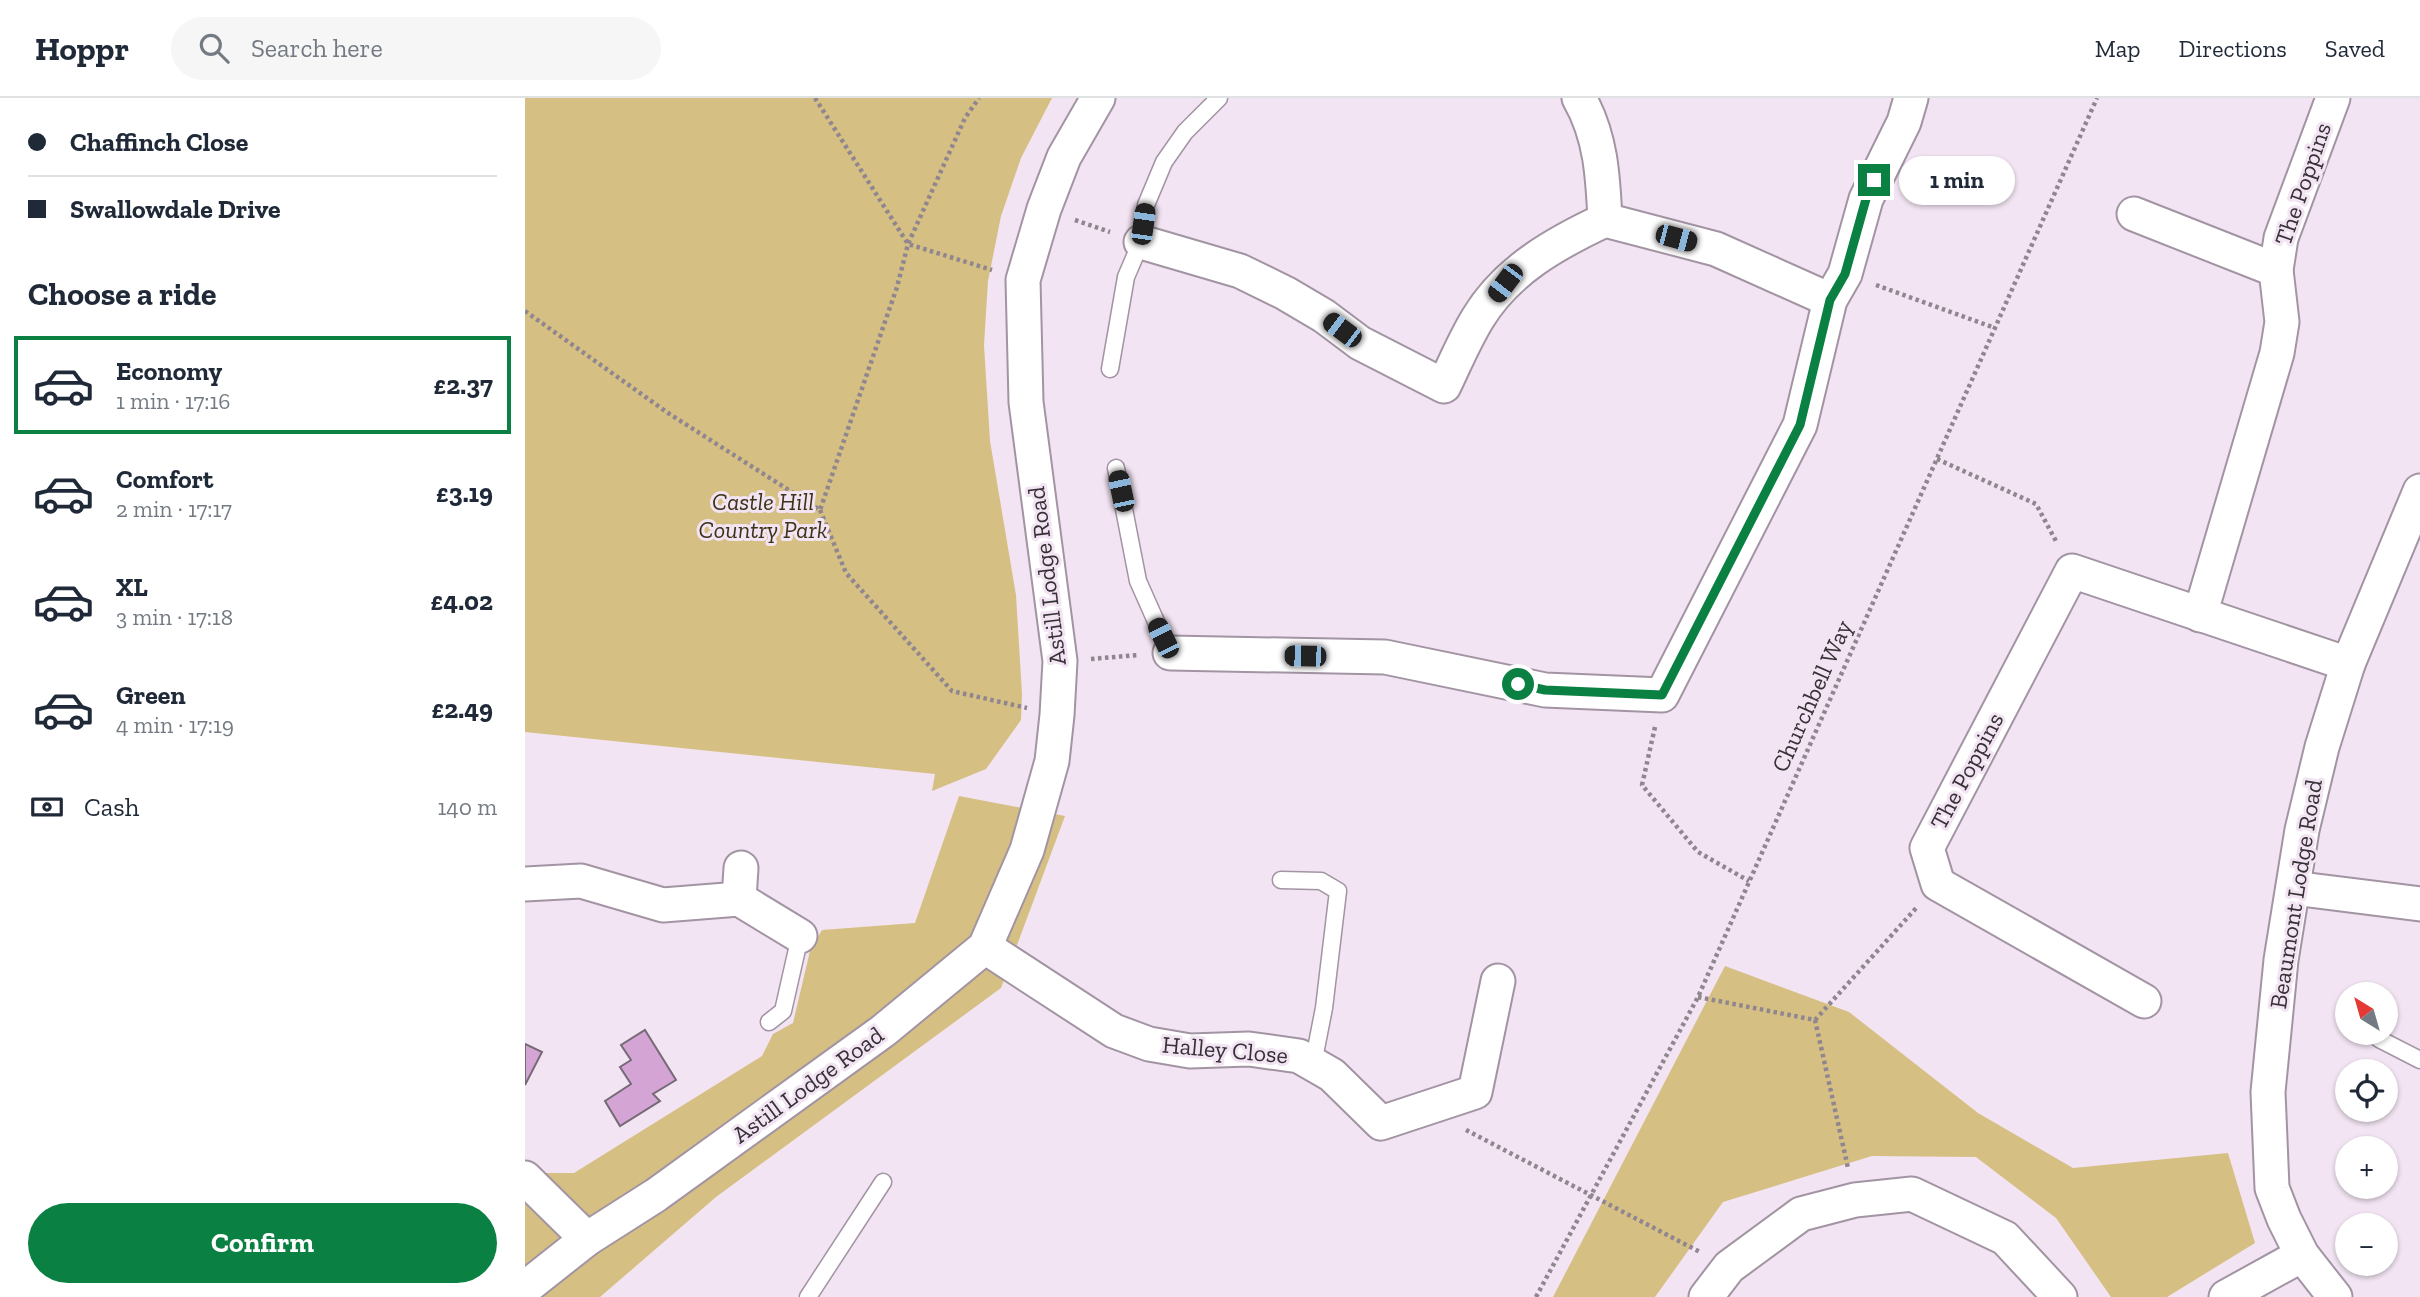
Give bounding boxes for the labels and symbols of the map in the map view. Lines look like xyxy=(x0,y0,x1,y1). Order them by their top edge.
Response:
street label: The Poppins xyxy=(2268,119,2337,249)
callout: 1 min xyxy=(1899,155,2014,204)
route end xyxy=(1858,164,1890,196)
car xyxy=(1130,202,1157,246)
car xyxy=(1653,222,1700,254)
car xyxy=(1484,260,1527,306)
car xyxy=(1319,309,1366,351)
car xyxy=(1107,468,1136,514)
street label: Astill Lodge Road xyxy=(1021,485,1072,667)
park label: Castle Hill Country Park xyxy=(699,487,828,544)
car xyxy=(1145,615,1182,661)
street label: Churchbell Way xyxy=(1765,615,1858,776)
car xyxy=(1284,645,1327,667)
route start xyxy=(1502,668,1534,700)
street label: The Poppins xyxy=(1924,707,2009,834)
street label: Beaumont Lodge Road xyxy=(2263,777,2328,1011)
north arrow xyxy=(2335,982,2397,1045)
street label: Astill Lodge Road xyxy=(726,1020,889,1149)
street label: Halley Close xyxy=(1161,1030,1289,1069)

